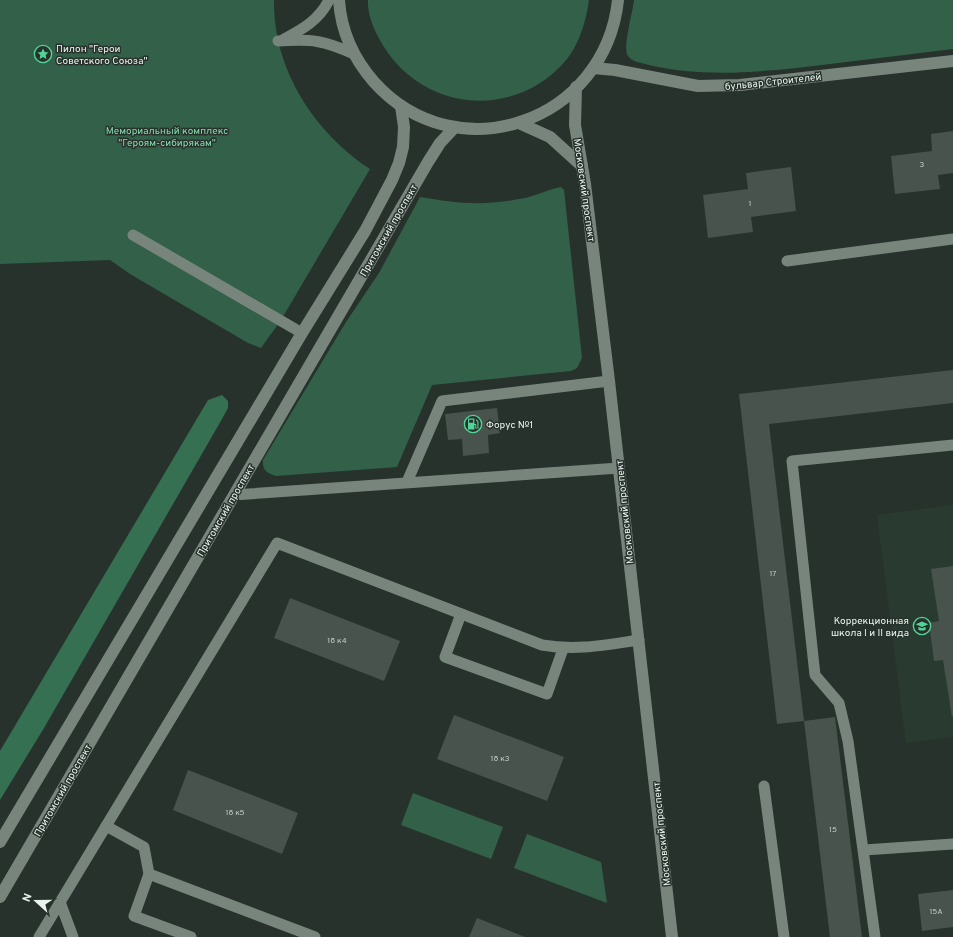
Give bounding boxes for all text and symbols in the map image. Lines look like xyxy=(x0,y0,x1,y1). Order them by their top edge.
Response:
place label: Пилон "Герои Советского Союза" xyxy=(56,43,147,68)
place icon: Пилон "Герои Советского Союза" xyxy=(33,44,53,64)
street label: бульвар Строителей xyxy=(724,71,822,94)
park label: Мемориальный комплекс "Героям-сибирякам" xyxy=(106,125,228,150)
street label: Московский проспект xyxy=(570,138,597,243)
house number: 3 xyxy=(920,160,925,170)
street label: Притомский проспект xyxy=(358,182,421,279)
house number: 1 xyxy=(749,199,751,209)
fuel station icon: Форус №1 xyxy=(463,414,483,434)
place label: Форус №1 xyxy=(486,419,533,432)
street label: Московский проспект xyxy=(614,459,637,564)
street label: Притомский проспект xyxy=(195,462,258,559)
house number: 17 xyxy=(769,569,777,579)
place label: Коррекционная школа I и II вида xyxy=(831,615,909,640)
school or university icon: Коррекционная школа I и II вида xyxy=(912,616,932,636)
house number: 18 к4 xyxy=(327,636,347,646)
street label: Притомский проспект xyxy=(32,742,95,839)
house number: 18 к3 xyxy=(491,754,510,764)
street label: Московский проспект xyxy=(651,781,674,886)
house number: 18 к5 xyxy=(225,808,245,818)
house number: 15 xyxy=(829,825,837,835)
north arrow xyxy=(16,881,56,921)
text: N xyxy=(20,892,36,904)
house number: 15А xyxy=(929,907,943,917)

